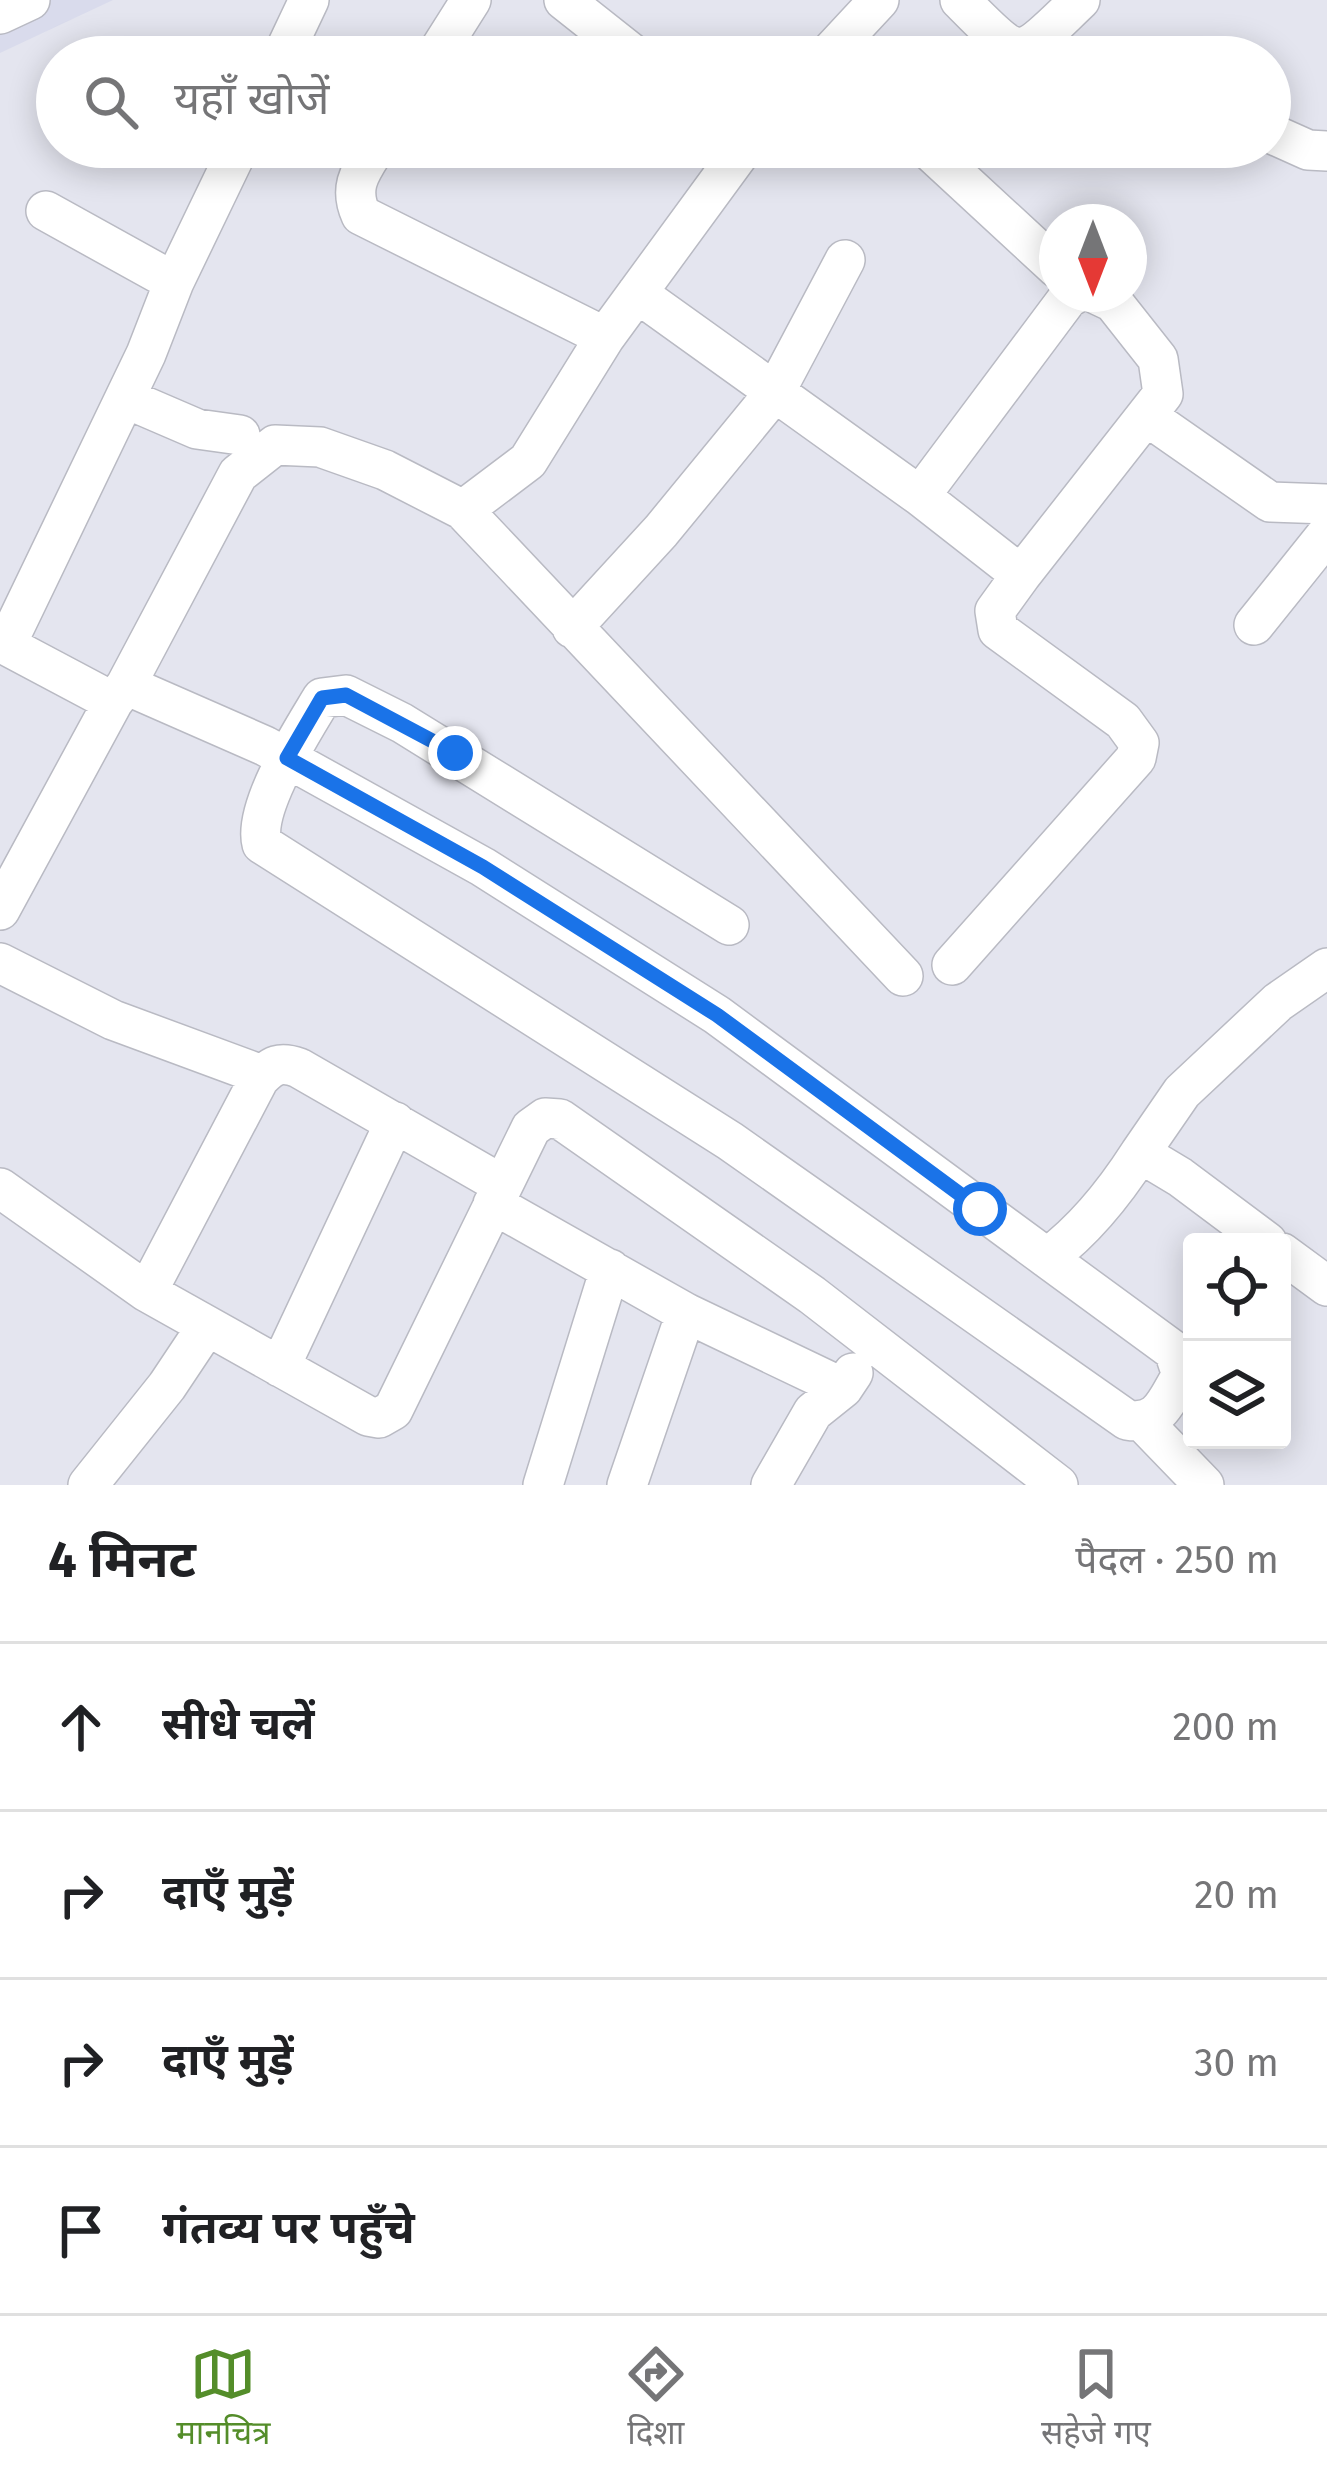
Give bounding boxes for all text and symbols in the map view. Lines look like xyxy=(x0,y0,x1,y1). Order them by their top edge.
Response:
search box xyxy=(36,36,1291,168)
icon: search xyxy=(78,69,144,135)
text: यहाँ खोजें xyxy=(174,72,329,126)
north arrow xyxy=(1039,204,1147,312)
route end xyxy=(428,726,482,780)
route start xyxy=(953,1182,1007,1236)
map controls xyxy=(1183,1233,1291,1449)
button: locate xyxy=(1183,1233,1291,1341)
button: layers xyxy=(1183,1341,1291,1449)
text: 4 मिनट xyxy=(48,1529,196,1591)
text: पैदल · 250 m xyxy=(1075,1537,1279,1583)
icon: ahead xyxy=(48,1694,114,1760)
text: सीधे चलें xyxy=(162,1697,315,1751)
text: 200 m xyxy=(1172,1704,1279,1750)
icon: right xyxy=(48,1862,114,1928)
text: दाएँ मुड़ें xyxy=(162,1865,294,1919)
text: 20 m xyxy=(1194,1872,1279,1918)
icon: right xyxy=(48,2030,114,2096)
text: दाएँ मुड़ें xyxy=(162,2033,294,2087)
text: 30 m xyxy=(1194,2040,1279,2086)
icon: arrive xyxy=(48,2198,114,2264)
text: गंतव्य पर पहुँचे xyxy=(162,2201,415,2255)
tab: मानचित्र xyxy=(176,2341,270,2457)
tab: दिशा xyxy=(623,2341,689,2457)
tab: सहेजे गए xyxy=(1041,2341,1151,2457)

